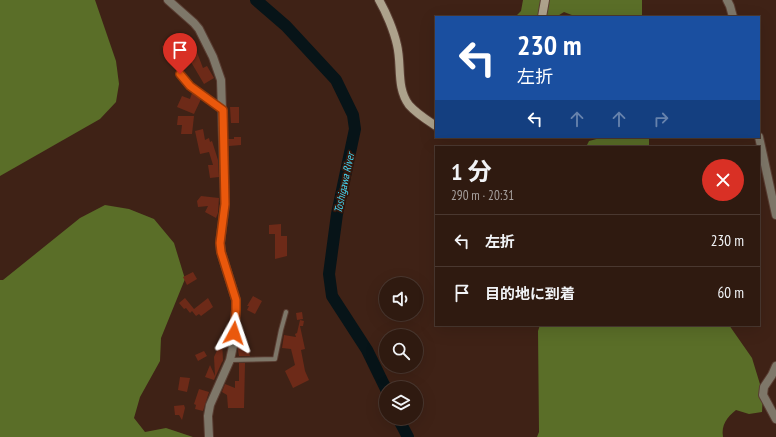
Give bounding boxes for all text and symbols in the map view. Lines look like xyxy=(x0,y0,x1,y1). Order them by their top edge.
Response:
text: 230 m xyxy=(517,26,581,63)
icon: left xyxy=(451,32,503,84)
pin xyxy=(163,33,197,74)
icon: arrive xyxy=(169,39,191,61)
text: 左折 xyxy=(517,65,553,88)
icon: left xyxy=(524,108,546,130)
icon: ahead xyxy=(566,108,588,130)
icon: ahead xyxy=(608,108,630,130)
icon: right xyxy=(650,108,672,130)
water label: Toshigawa River xyxy=(331,150,358,214)
text: 1 分 xyxy=(451,156,491,187)
button: close xyxy=(702,159,744,201)
text: 290 m · 20:31 xyxy=(451,187,514,204)
icon: left xyxy=(451,230,473,252)
text: 230 m xyxy=(711,231,744,250)
text: 左折 xyxy=(485,232,515,251)
map controls xyxy=(379,277,423,425)
button: sound xyxy=(379,277,423,321)
icon: arrive xyxy=(451,282,473,304)
text: 60 m xyxy=(718,283,744,302)
text: 目的地に到着 xyxy=(485,284,575,303)
position arrow xyxy=(213,312,255,354)
button: search xyxy=(379,329,423,373)
button: layers xyxy=(379,381,423,425)

